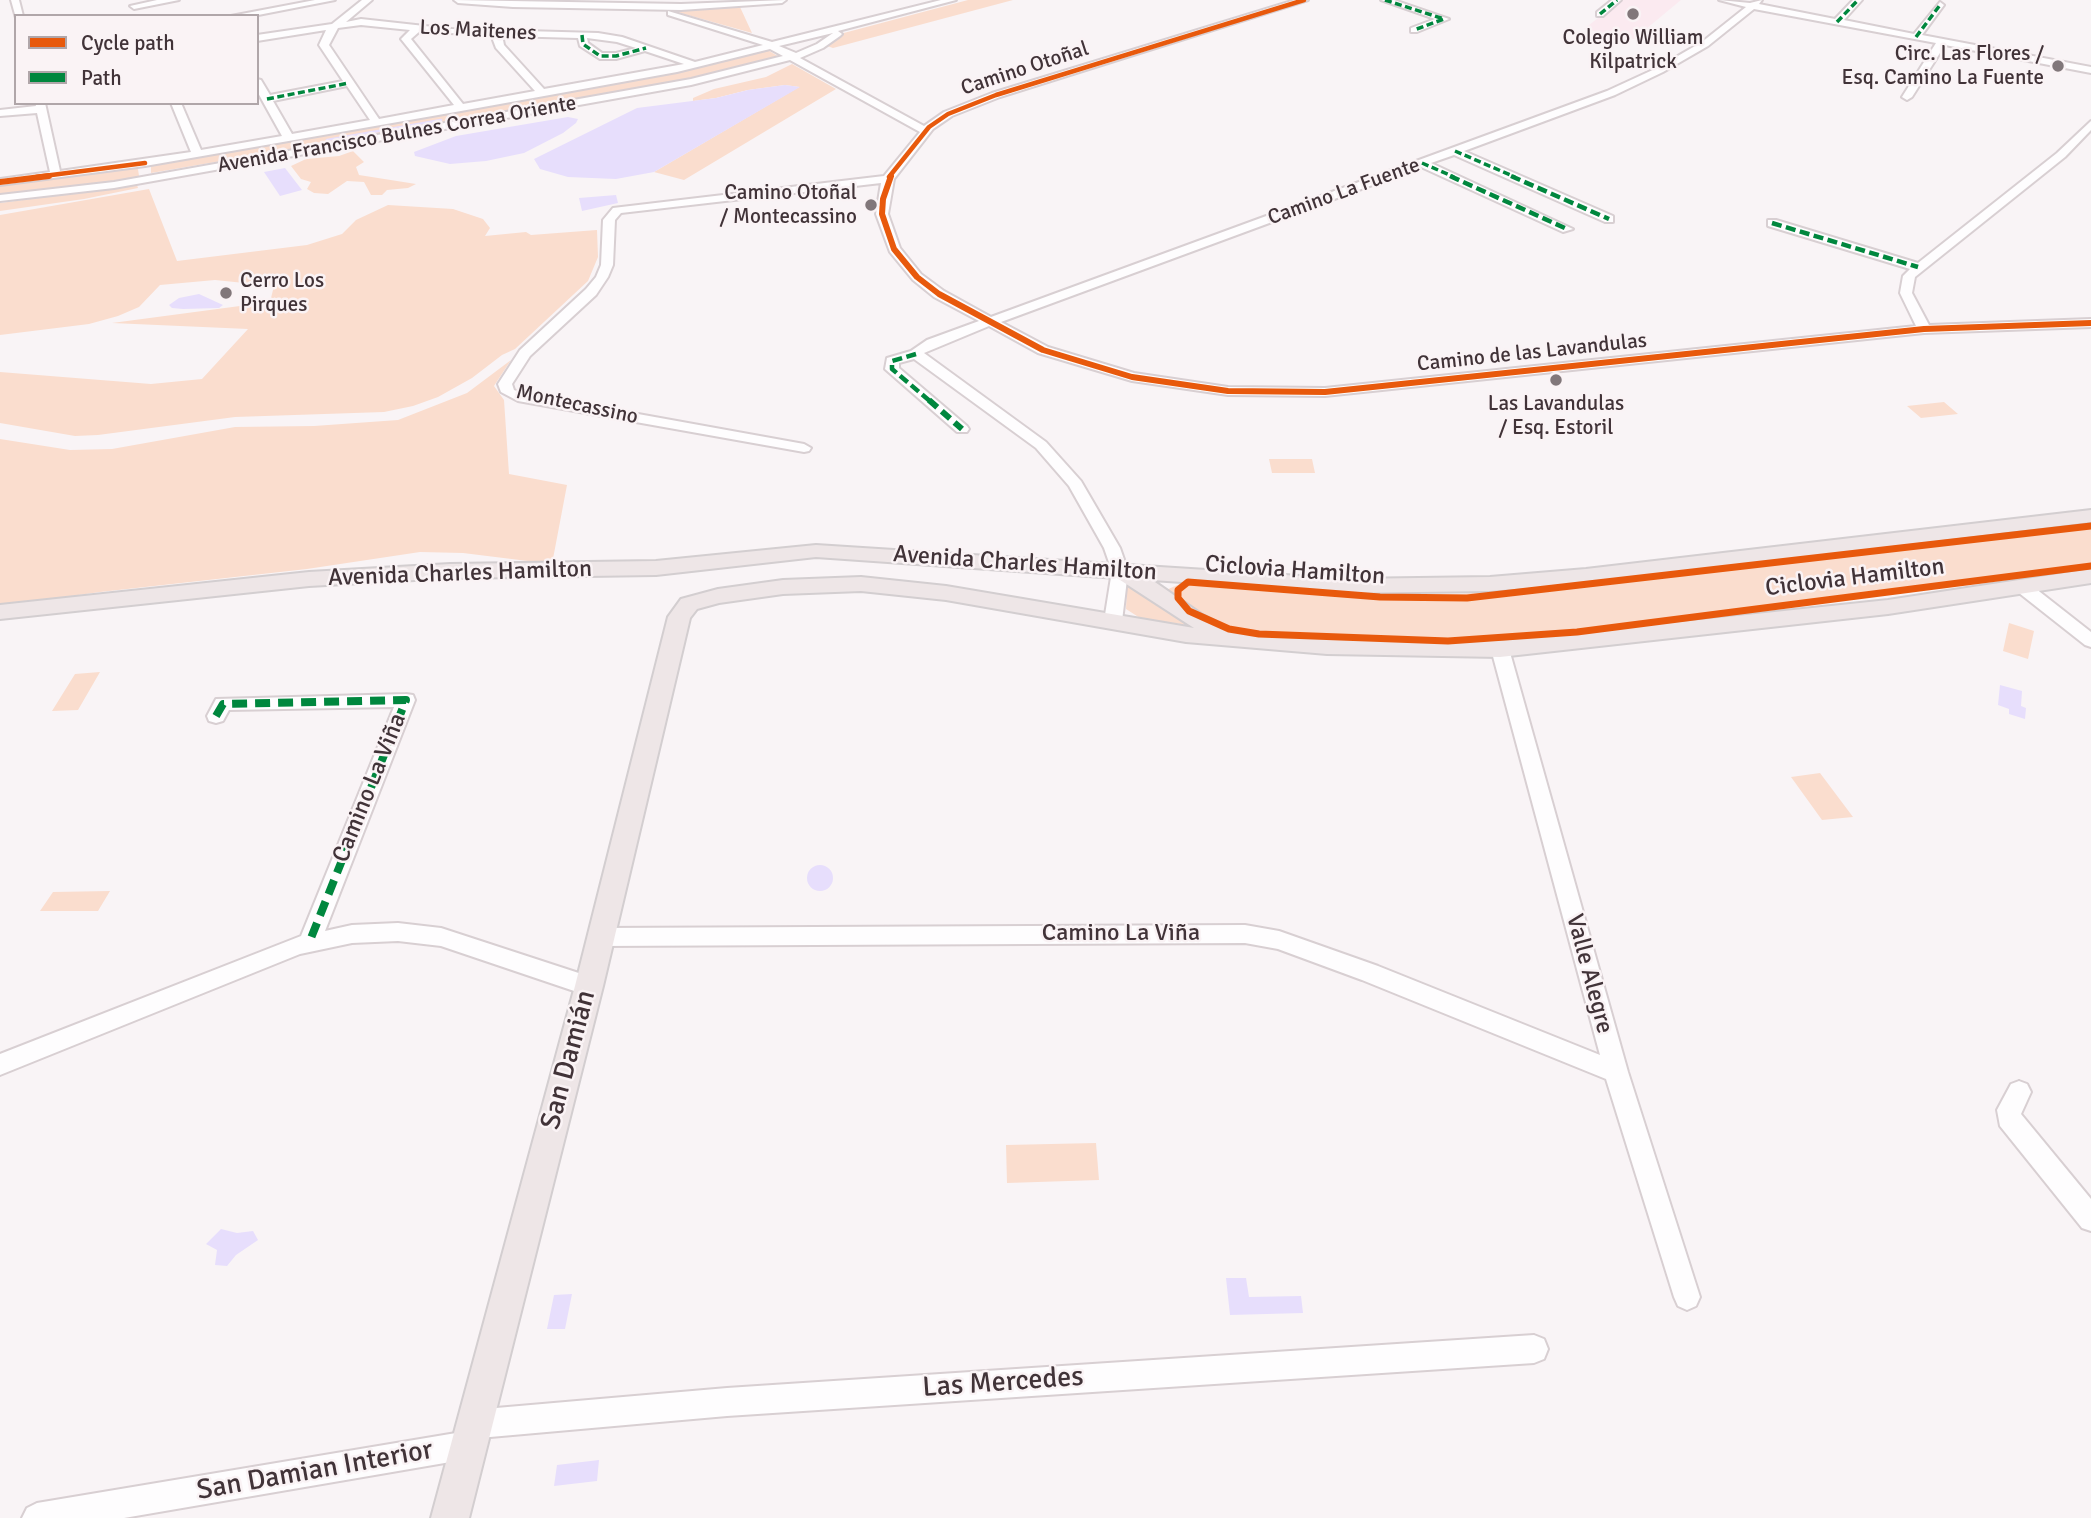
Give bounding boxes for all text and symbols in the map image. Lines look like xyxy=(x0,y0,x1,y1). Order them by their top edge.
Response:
marker: Colegio William Kilpatrick xyxy=(1625,6,1641,22)
legend xyxy=(14,14,259,105)
street label: Los Maitenes xyxy=(419,15,537,47)
place label: Colegio William Kilpatrick xyxy=(1563,25,1703,75)
text: Cycle path xyxy=(81,30,175,56)
street label: Camino Otoñal xyxy=(958,37,1092,101)
place label: Circ. Las Flores / Esq. Camino La Fuente xyxy=(1842,41,2044,91)
marker: Circ. Las Flores / Esq. Camino La Fuente xyxy=(2050,58,2066,74)
text: Path xyxy=(81,65,122,91)
street label: Avenida Francisco Bulnes Correa Oriente xyxy=(216,91,578,179)
street label: Camino La Fuente xyxy=(1264,153,1424,231)
place label: Camino Otoñal / Montecassino xyxy=(719,180,857,230)
marker: Camino Otoñal / Montecassino xyxy=(863,197,879,213)
place label: Cerro Los Pirques xyxy=(240,268,324,318)
marker: Cerro Los Pirques xyxy=(218,285,234,301)
street label: Camino de las Lavandulas xyxy=(1416,328,1648,378)
marker: Las Lavandulas / Esq. Estoril xyxy=(1548,372,1564,388)
street label: Montecassino xyxy=(514,380,640,430)
place label: Las Lavandulas / Esq. Estoril xyxy=(1488,391,1624,441)
street label: Avenida Charles Hamilton xyxy=(892,540,1158,588)
street label: Ciclovia Hamilton xyxy=(1204,550,1386,592)
street label: Ciclovia Hamilton xyxy=(1764,553,1946,603)
street label: Avenida Charles Hamilton xyxy=(327,555,593,593)
street label: Camino La Viña xyxy=(327,709,413,867)
street label: Valle Alegre xyxy=(1559,911,1619,1037)
street label: Camino La Viña xyxy=(1042,920,1200,948)
street label: San Damián xyxy=(534,987,604,1133)
street label: Las Mercedes xyxy=(921,1361,1085,1405)
street label: San Damian Interior xyxy=(194,1434,436,1508)

